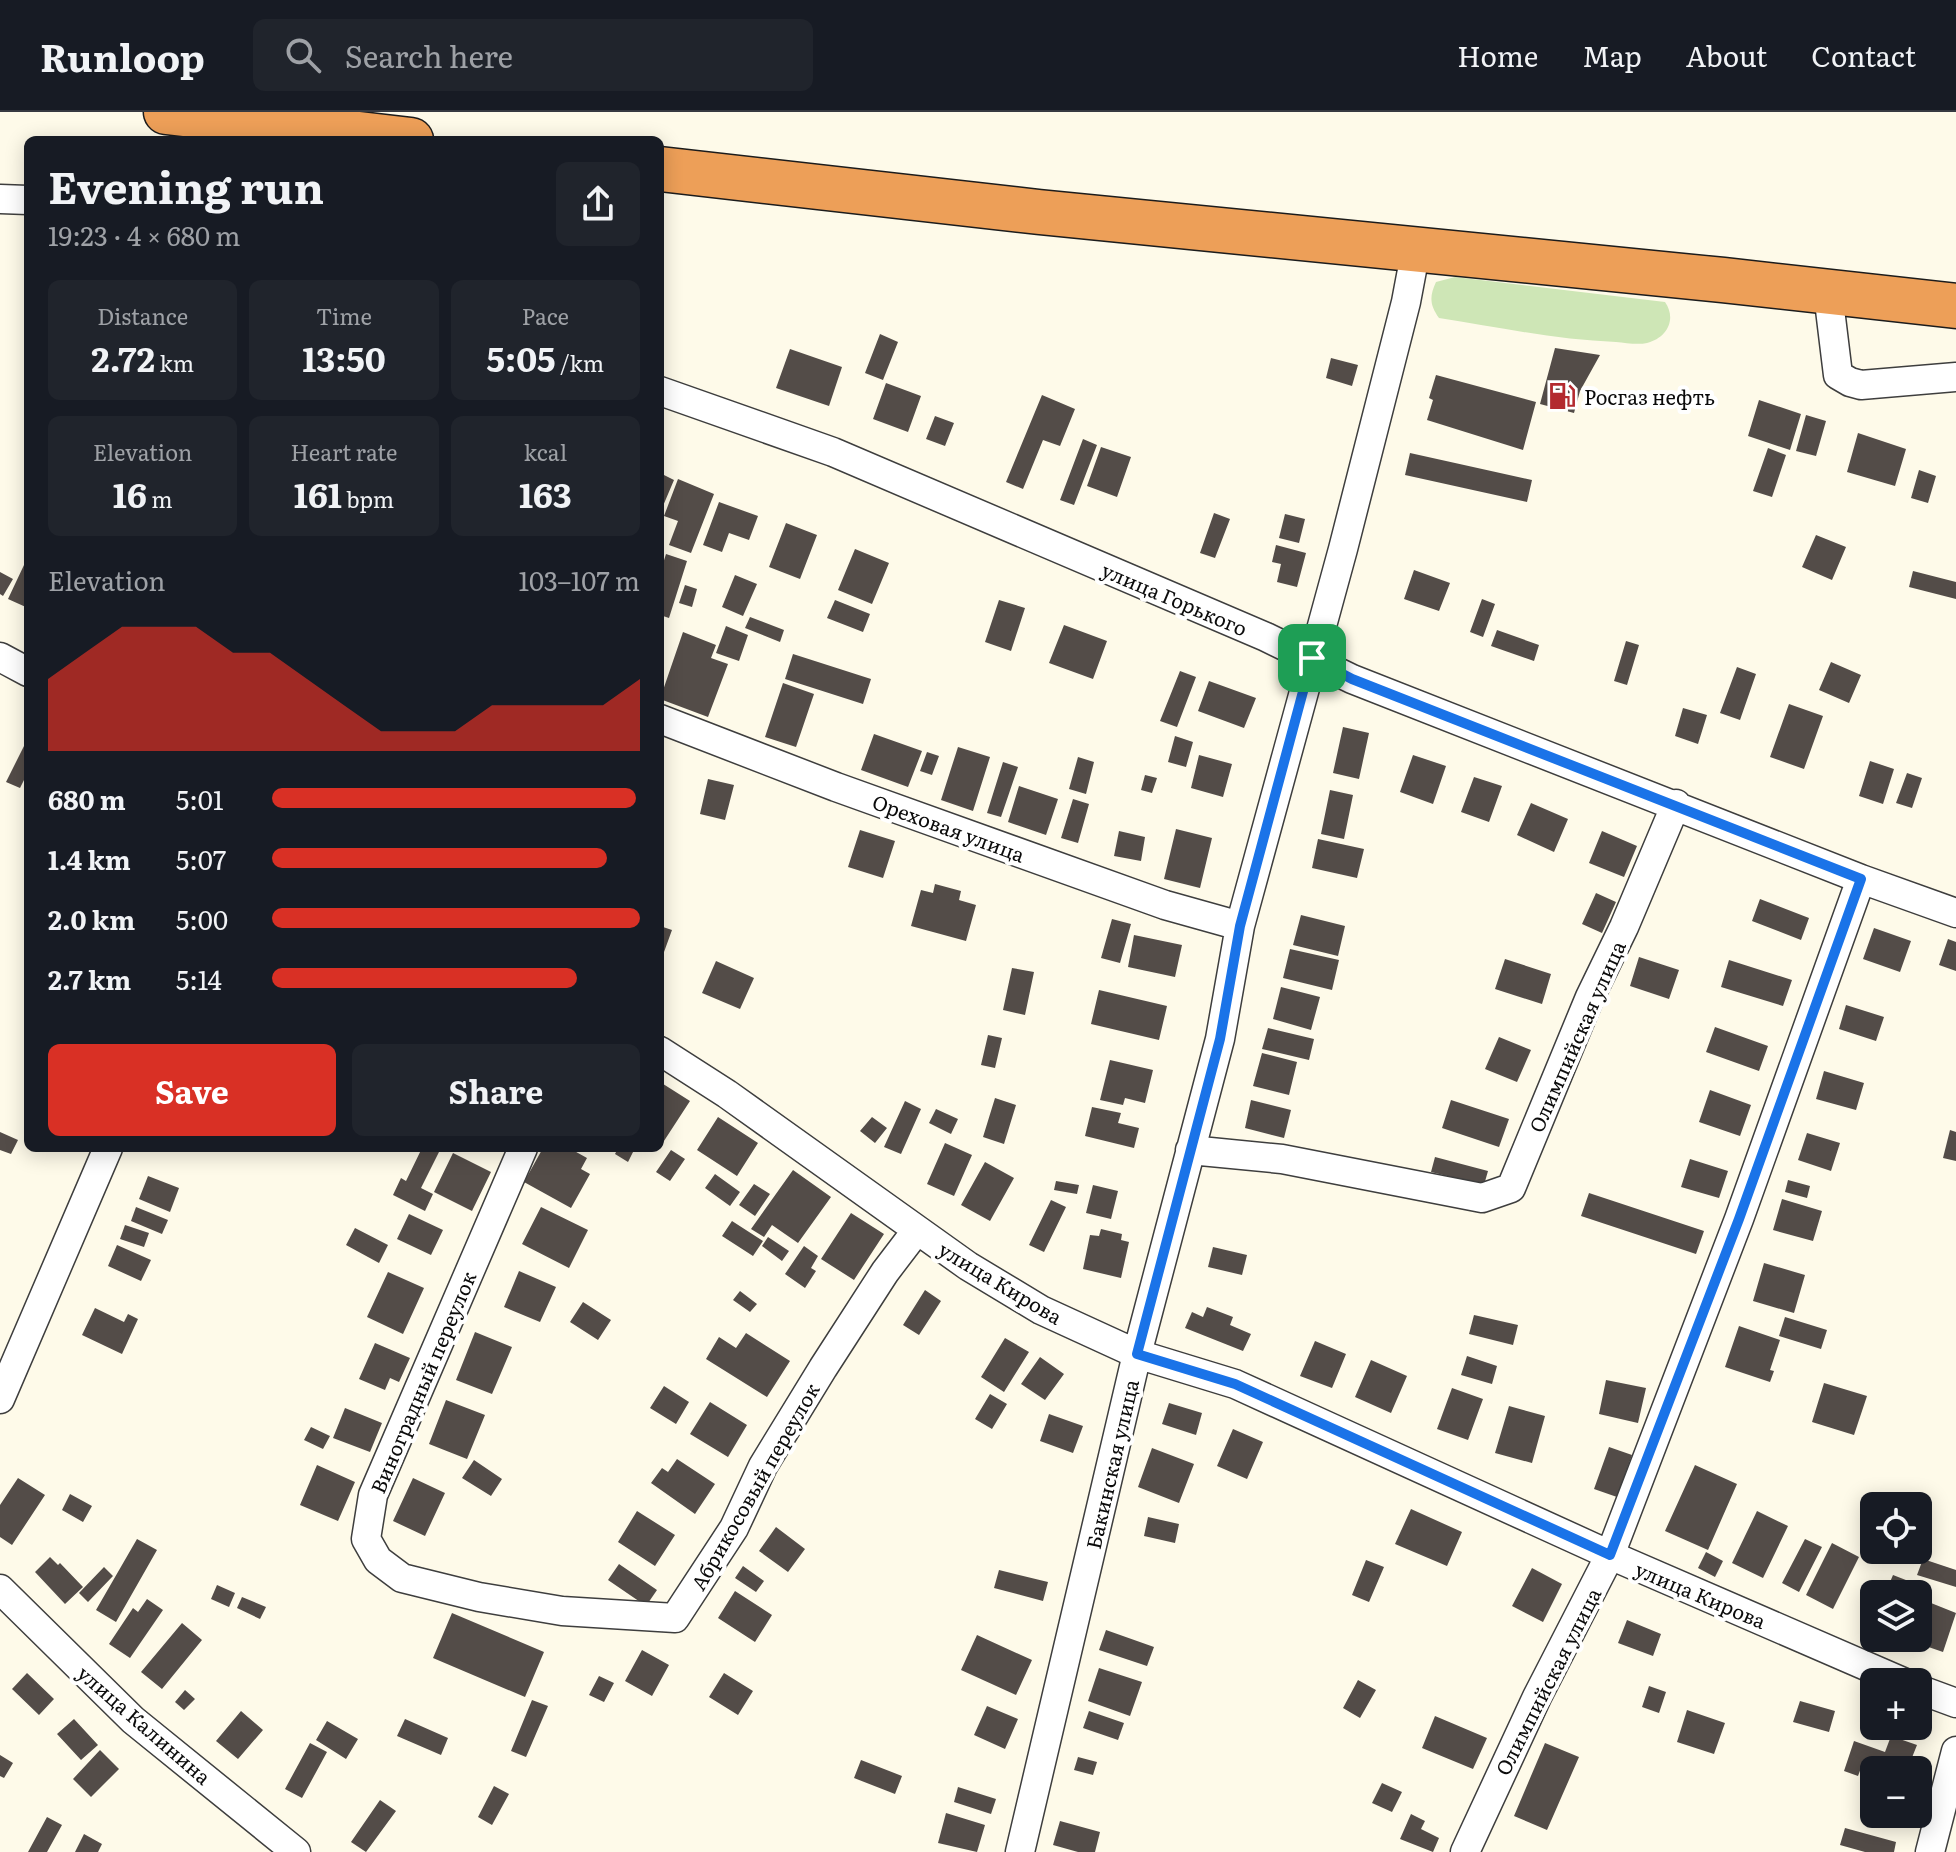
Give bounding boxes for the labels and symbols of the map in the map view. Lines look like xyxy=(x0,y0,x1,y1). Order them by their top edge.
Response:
fuel station icon: Росгаз нефть xyxy=(1547,381,1577,411)
place label: Росгаз нефть xyxy=(1584,381,1715,411)
street label: улица Горького xyxy=(1097,554,1253,642)
pin xyxy=(1278,624,1346,692)
street label: Ореховая улица xyxy=(869,786,1030,869)
street label: Олимпийская улица xyxy=(1520,935,1632,1137)
street label: улица Кирова xyxy=(933,1233,1069,1331)
street label: Виноградный переулок xyxy=(362,1266,482,1498)
street label: Бакинская улица xyxy=(1077,1376,1145,1552)
street label: Абрикосовый переулок xyxy=(682,1377,826,1595)
street label: улица Кирова xyxy=(1631,1553,1771,1635)
street label: Олимпийская улица xyxy=(1487,1582,1607,1780)
street label: улица Калинина xyxy=(72,1657,219,1791)

